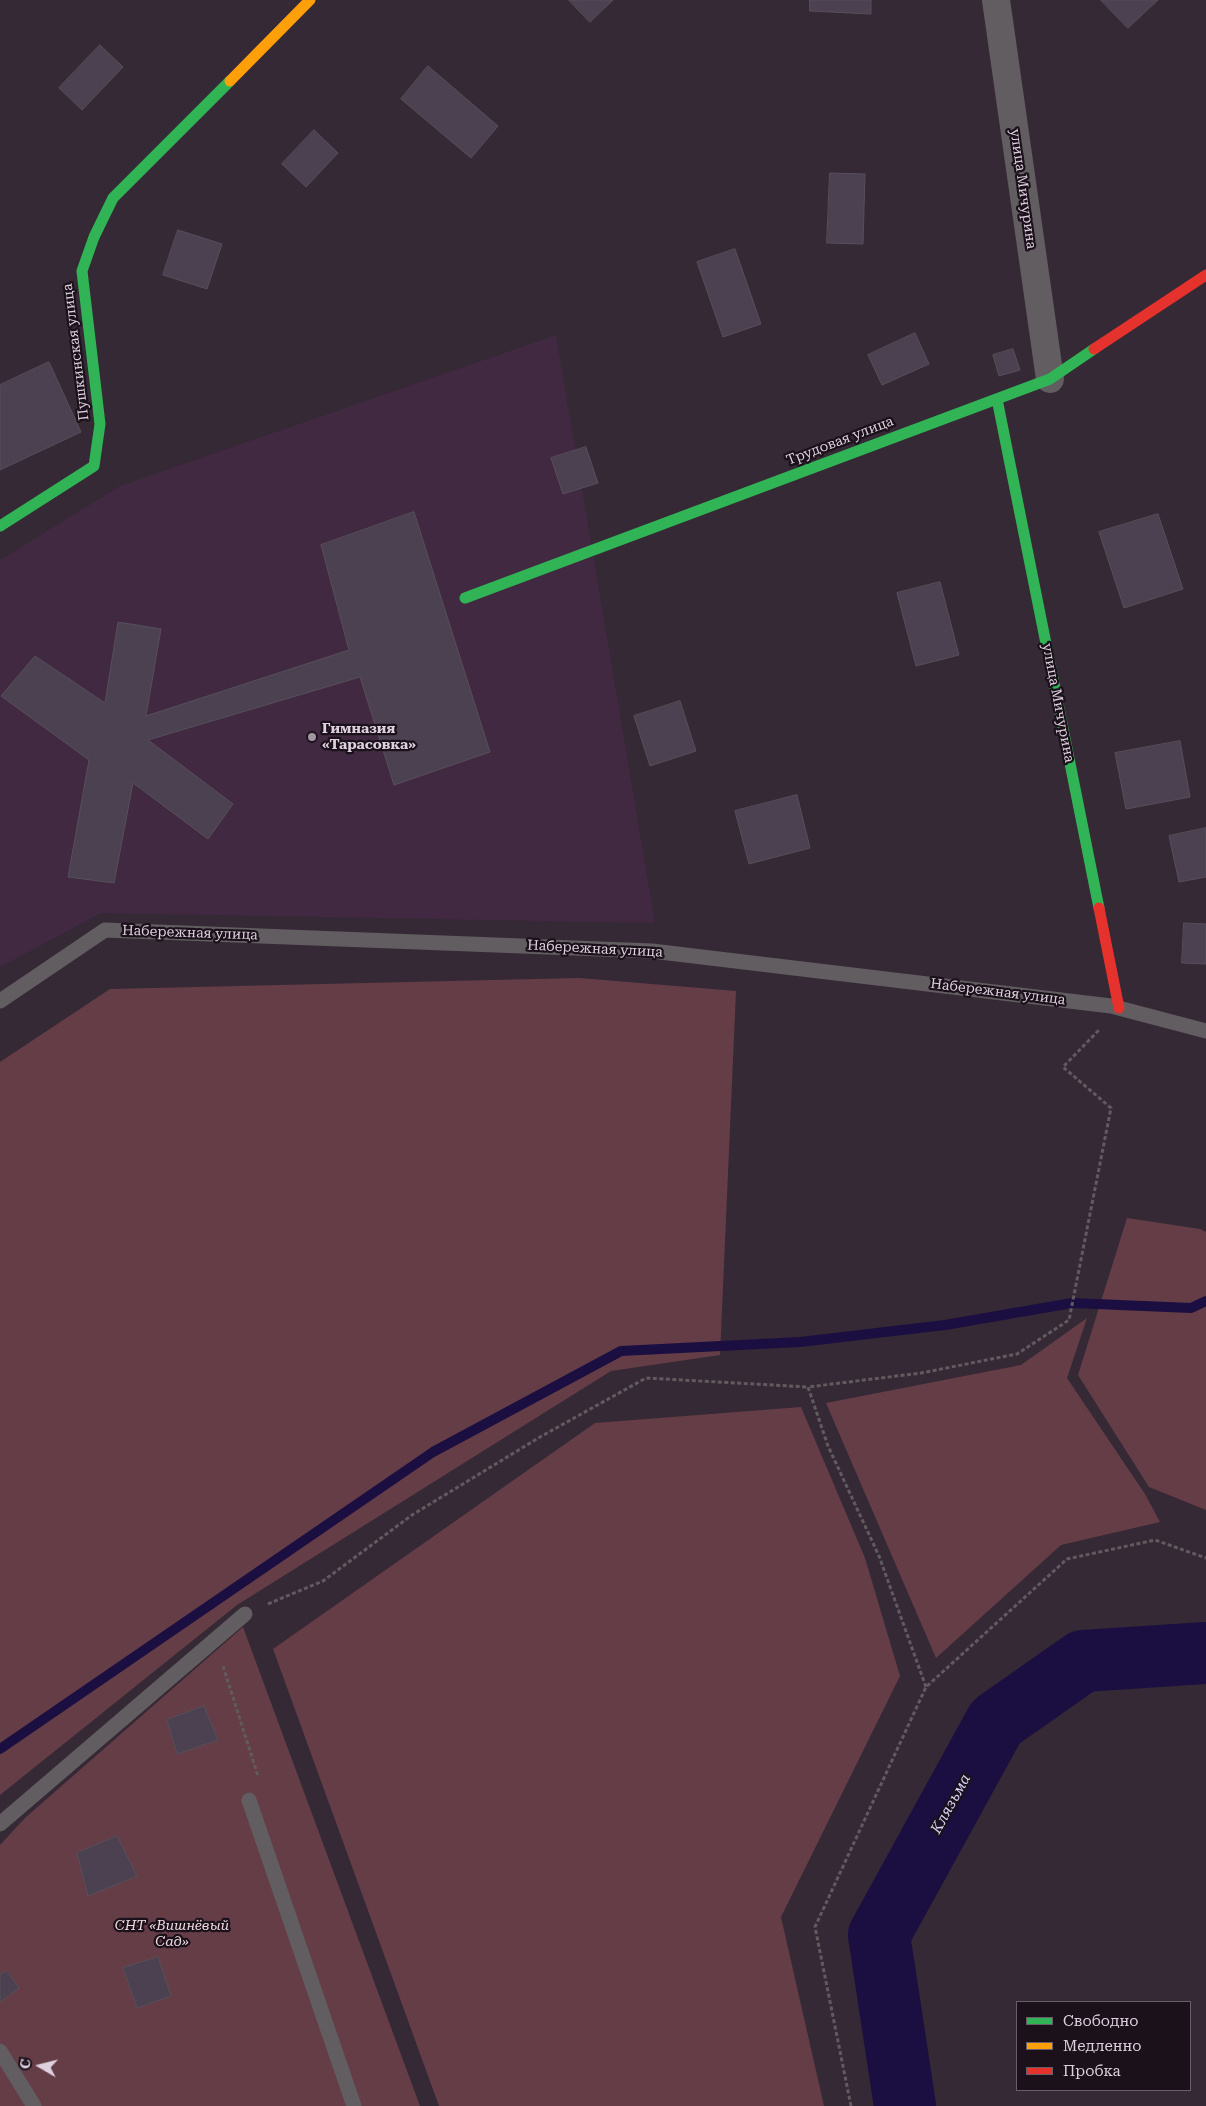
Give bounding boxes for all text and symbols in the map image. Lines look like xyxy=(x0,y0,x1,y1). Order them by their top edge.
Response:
street label: улица Мичурина xyxy=(1006,128,1040,250)
street label: Пушкинская улица xyxy=(59,283,93,421)
street label: Трудовая улица xyxy=(784,413,896,469)
street label: улица Мичурина xyxy=(1038,642,1078,764)
place label: Гимназия «Тарасовка» xyxy=(322,721,416,754)
marker: Гимназия «Тарасовка» xyxy=(306,731,318,743)
street label: Набережная улица xyxy=(122,922,258,944)
street label: Набережная улица xyxy=(527,937,663,961)
street label: Набережная улица xyxy=(930,975,1066,1009)
water label: Клязьма xyxy=(927,1771,975,1837)
park label: СНТ «Вишнёвый Сад» xyxy=(115,1918,229,1950)
legend xyxy=(1016,2001,1191,2091)
text: Свободно xyxy=(1063,2012,1138,2030)
text: Медленно xyxy=(1063,2037,1142,2055)
north arrow xyxy=(15,2041,65,2091)
text: С xyxy=(17,2058,34,2070)
text: Пробка xyxy=(1063,2062,1121,2080)

